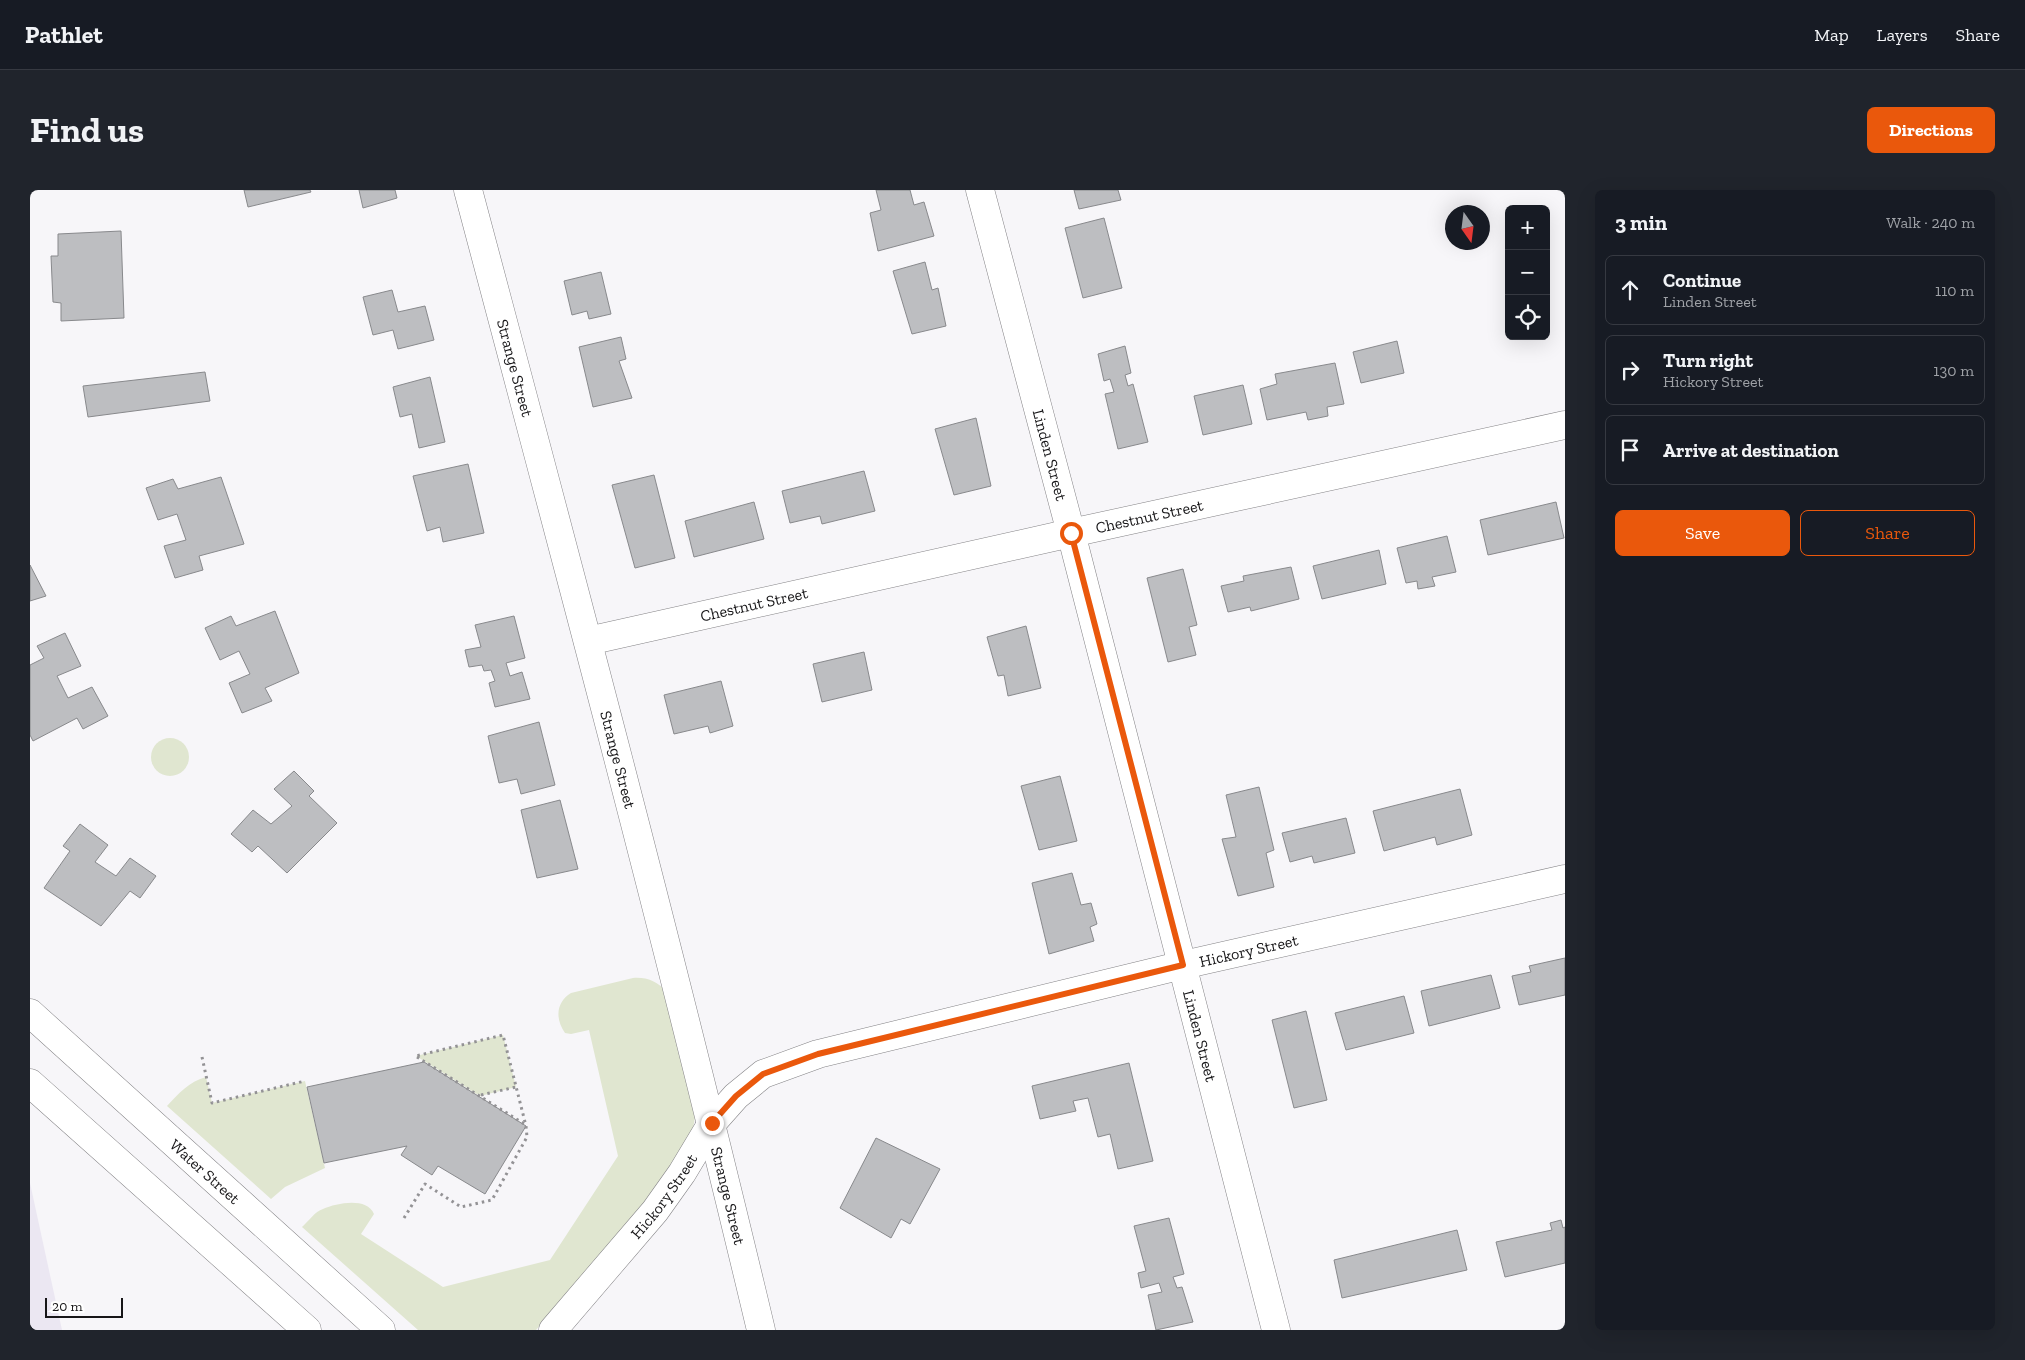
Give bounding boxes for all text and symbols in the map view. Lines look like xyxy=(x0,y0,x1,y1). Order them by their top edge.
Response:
text: Pathlet xyxy=(25,20,103,49)
text: Map xyxy=(1814,24,1849,46)
text: Layers xyxy=(1877,24,1928,46)
text: Share xyxy=(1956,24,2000,46)
button: Directions xyxy=(1867,107,1995,153)
text: Find us xyxy=(30,109,144,151)
north arrow xyxy=(1445,205,1490,250)
map controls xyxy=(1505,205,1550,340)
button: + xyxy=(1505,205,1550,250)
text: 3 min xyxy=(1615,210,1667,235)
text: Walk · 240 m xyxy=(1886,213,1975,232)
button: − xyxy=(1505,250,1550,295)
text: Continue xyxy=(1663,269,1741,292)
icon: ahead xyxy=(1616,276,1644,304)
text: 110 m xyxy=(1935,281,1974,300)
text: Linden Street xyxy=(1663,292,1757,311)
button: locate xyxy=(1505,295,1550,340)
street label: Strange Street xyxy=(493,317,537,419)
text: Turn right xyxy=(1663,349,1753,372)
icon: right xyxy=(1616,356,1644,384)
text: 130 m xyxy=(1933,361,1974,380)
text: Hickory Street xyxy=(1663,372,1764,391)
street label: Linden Street xyxy=(1029,407,1071,503)
icon: arrive xyxy=(1616,436,1644,464)
text: Arrive at destination xyxy=(1663,439,1839,462)
street label: Chestnut Street xyxy=(1094,495,1205,537)
button: Save xyxy=(1615,510,1790,556)
button: Share xyxy=(1800,510,1975,556)
route start xyxy=(1060,522,1083,545)
street label: Chestnut Street xyxy=(698,583,810,626)
street label: Strange Street xyxy=(596,709,640,811)
street label: Hickory Street xyxy=(1197,930,1300,971)
street label: Linden Street xyxy=(1179,988,1221,1084)
route end xyxy=(701,1112,724,1135)
street label: Water Street xyxy=(166,1135,244,1208)
street label: Strange Street xyxy=(707,1145,749,1247)
street label: Hickory Street xyxy=(627,1150,701,1243)
scale bar xyxy=(45,1295,122,1318)
text: 20 m xyxy=(52,1298,83,1315)

